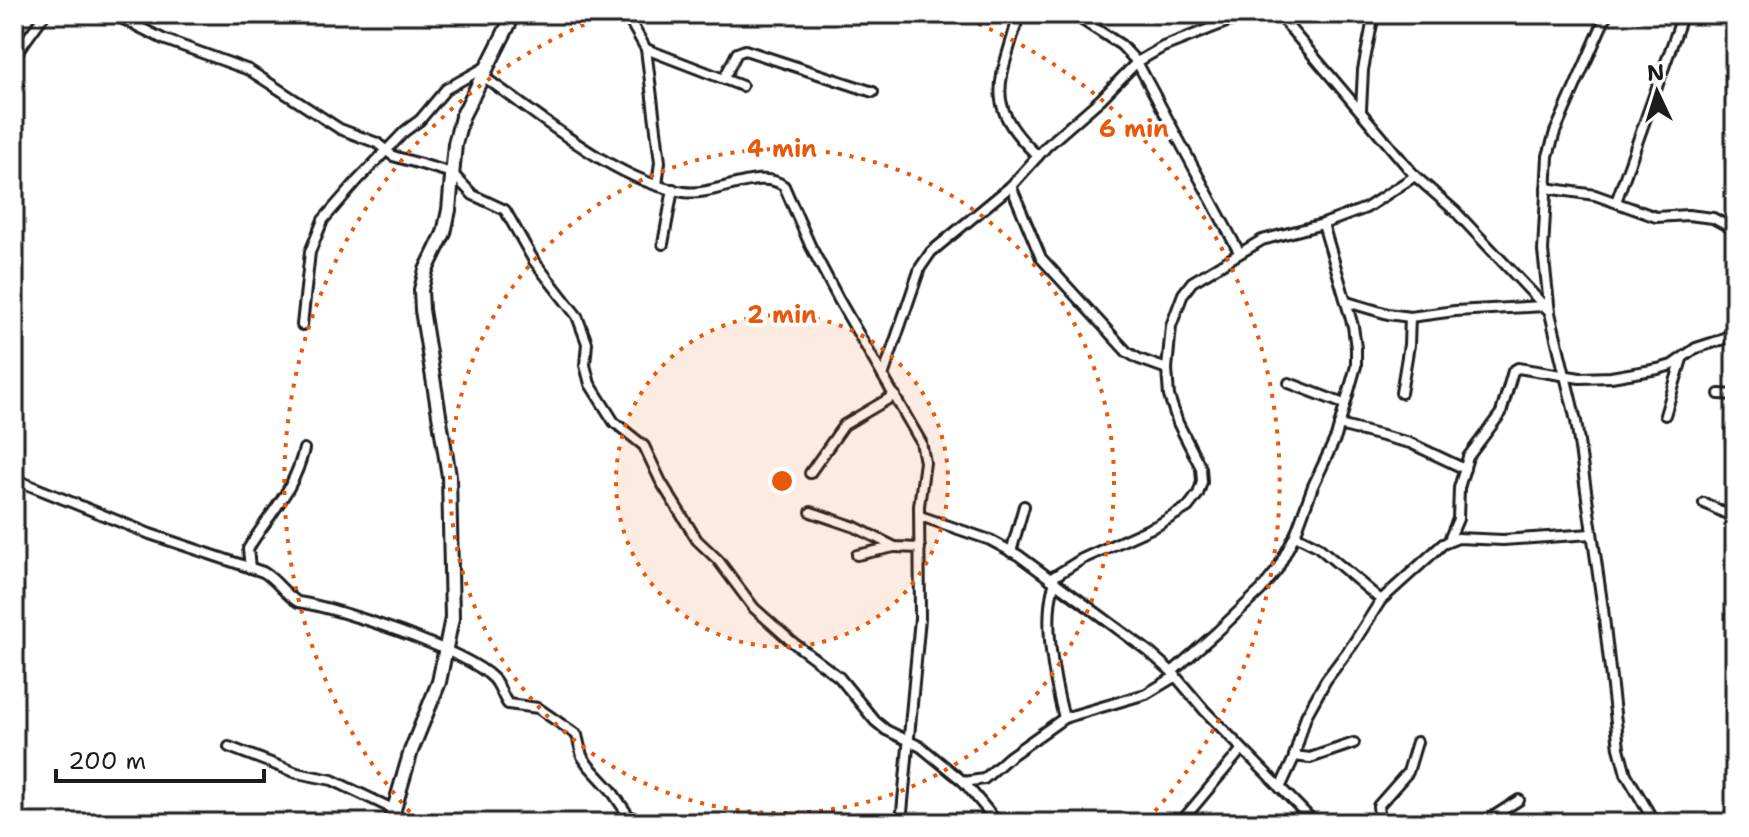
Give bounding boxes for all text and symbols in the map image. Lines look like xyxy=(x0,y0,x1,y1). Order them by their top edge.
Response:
north arrow xyxy=(1617,52,1697,132)
text: N xyxy=(1646,57,1665,88)
text: 6 min xyxy=(1099,113,1169,145)
text: 4 min xyxy=(747,133,817,165)
text: 2 min xyxy=(747,299,817,331)
centre of rings xyxy=(768,467,796,495)
scale bar xyxy=(56,733,264,783)
text: 200 m xyxy=(68,745,146,777)

